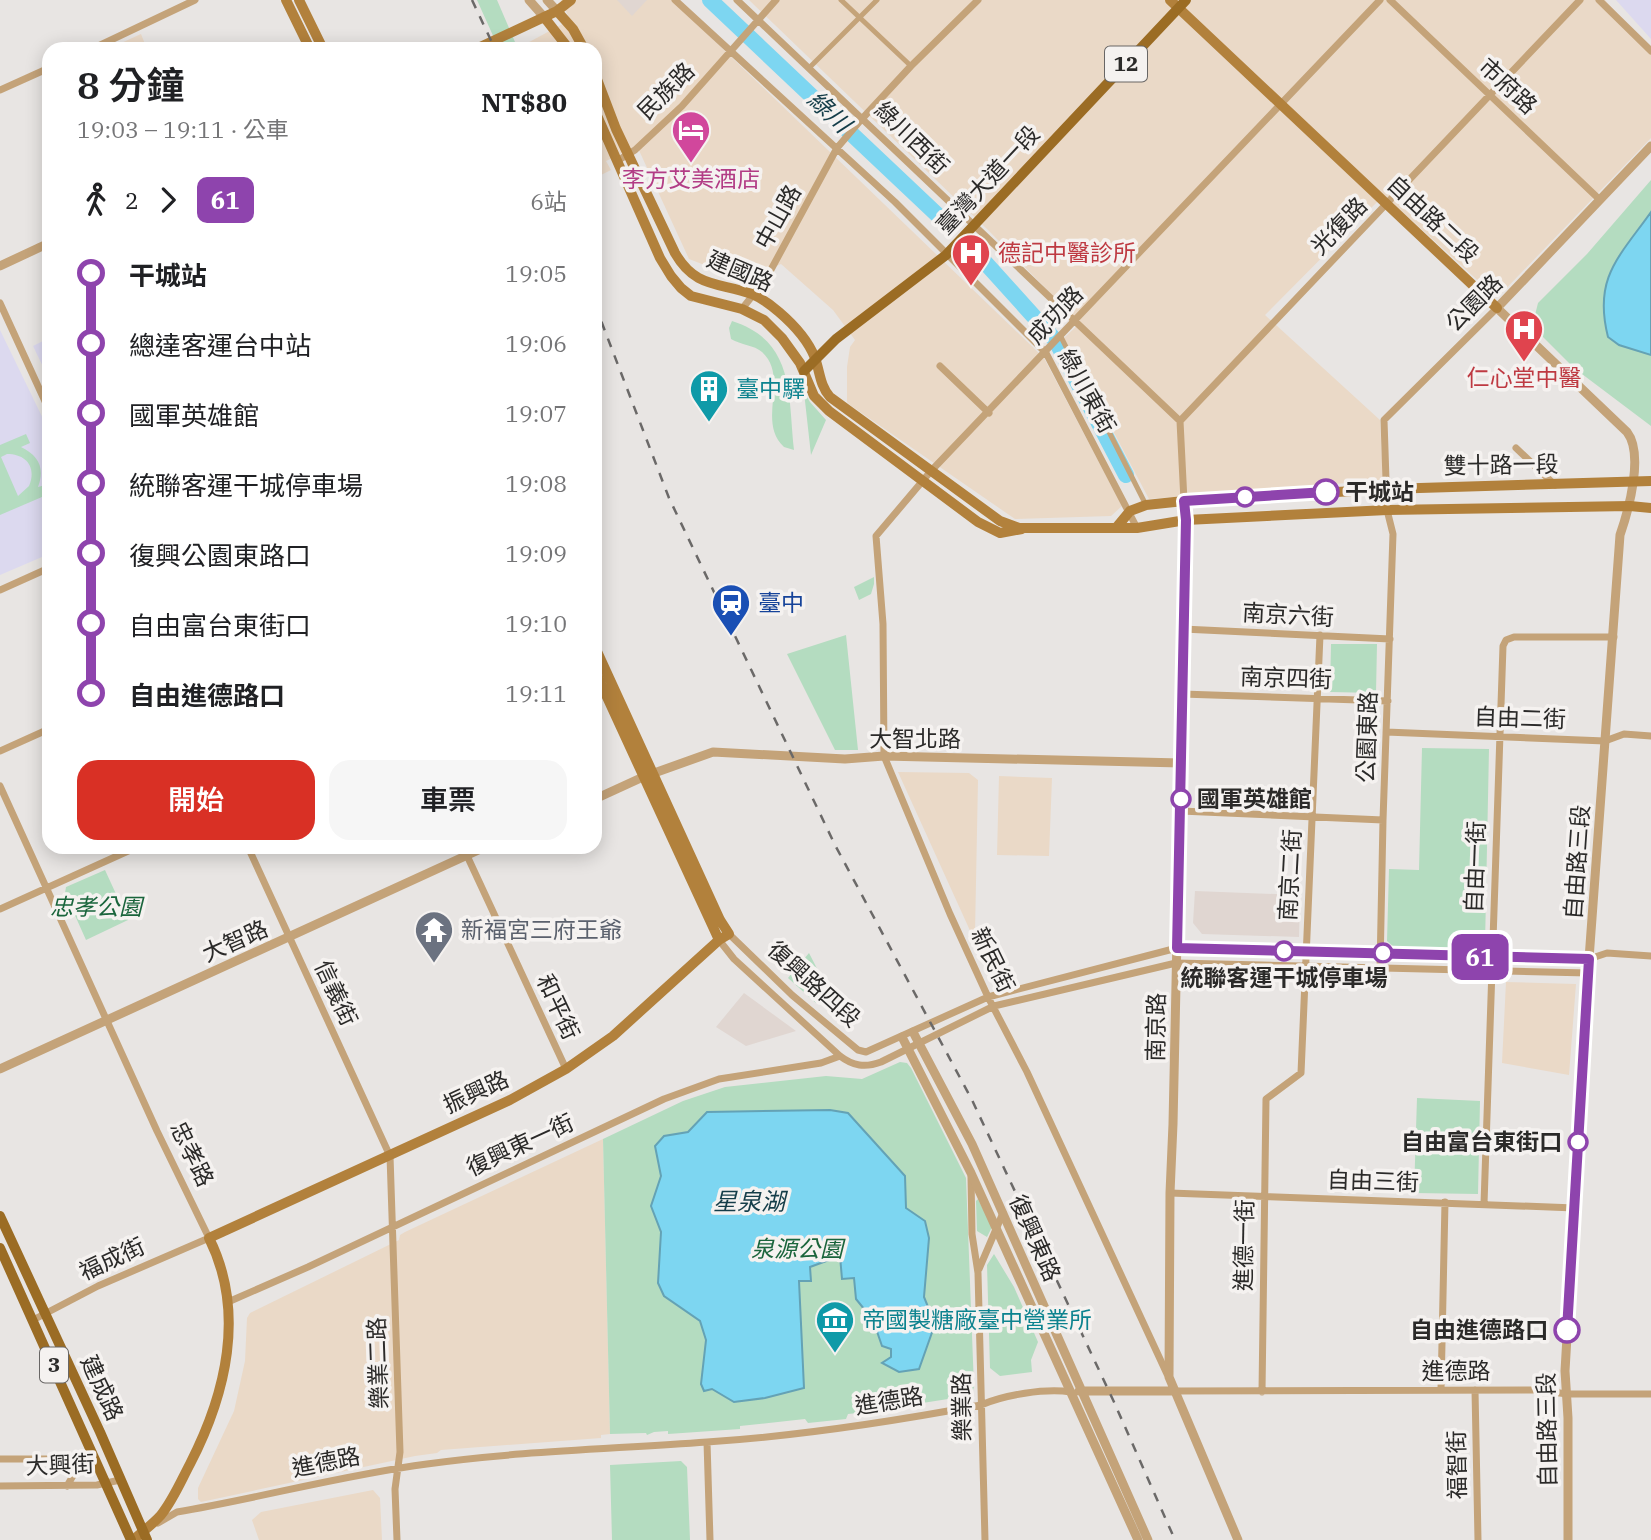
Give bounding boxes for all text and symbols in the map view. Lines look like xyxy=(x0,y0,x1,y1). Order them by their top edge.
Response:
road number: 12 xyxy=(1105,46,1147,82)
street label: 市府路 xyxy=(1473,51,1544,120)
street label: 民族路 xyxy=(630,55,700,125)
text: 8 分鐘 xyxy=(77,60,185,109)
water label: 綠川 xyxy=(801,83,860,141)
text: NT$80 xyxy=(481,85,567,119)
street label: 綠川西街 xyxy=(869,95,956,180)
hotel icon: 李方艾美酒店 xyxy=(670,109,712,164)
text: 19:03 – 19:11 · 公車 xyxy=(77,114,289,144)
street label: 臺灣大道一段 xyxy=(929,119,1045,240)
place label: 李方艾美酒店 xyxy=(622,163,760,193)
street label: 自由路二段 xyxy=(1381,168,1486,268)
street label: 中山路 xyxy=(747,179,807,254)
icon: walk xyxy=(77,181,115,219)
icon: forward xyxy=(149,181,187,219)
text: 61 xyxy=(211,184,240,216)
text: 2 xyxy=(125,185,139,215)
text: 6站 xyxy=(530,186,567,216)
street label: 光復路 xyxy=(1304,190,1373,261)
hospital icon: 德記中醫診所 xyxy=(950,232,992,287)
place label: 德記中醫診所 xyxy=(998,237,1136,267)
street label: 建國路 xyxy=(703,243,778,297)
text: 干城站 xyxy=(129,258,207,292)
text: 19:05 xyxy=(505,258,567,288)
street label: 公園路 xyxy=(1438,267,1508,337)
street label: 成功路 xyxy=(1020,279,1089,350)
hospital icon: 仁心堂中醫 xyxy=(1503,308,1545,363)
text: 總達客運台中站 xyxy=(129,328,311,362)
text: 19:06 xyxy=(505,328,567,358)
street label: 綠川東街 xyxy=(1052,343,1123,438)
place label: 仁心堂中醫 xyxy=(1467,362,1582,392)
building icon: 臺中驛 xyxy=(688,368,730,423)
place label: 臺中驛 xyxy=(736,373,805,403)
text: 國軍英雄館 xyxy=(129,398,259,432)
text: 19:07 xyxy=(505,398,567,428)
street label: 雙十路一段 xyxy=(1443,448,1559,480)
text: 統聯客運干城停車場 xyxy=(129,468,363,502)
text: 19:08 xyxy=(505,468,567,498)
place label: 干城站 xyxy=(1345,476,1414,506)
marker: 干城站 xyxy=(1313,479,1339,505)
unlabelled marker xyxy=(1235,487,1255,507)
text: 復興公園東路口 xyxy=(129,538,311,572)
text: 19:09 xyxy=(505,538,567,568)
station icon: 臺中 xyxy=(710,582,752,637)
place label: 臺中 xyxy=(758,587,804,617)
street label: 南京六街 xyxy=(1241,597,1335,631)
text: 自由富台東街口 xyxy=(129,608,311,642)
text: 19:10 xyxy=(505,608,567,638)
street label: 南京四街 xyxy=(1240,660,1333,694)
text: 自由進德路口 xyxy=(129,678,285,712)
text: 19:11 xyxy=(505,678,567,708)
street label: 公園東路 xyxy=(1349,690,1383,783)
street label: 自由二街 xyxy=(1474,700,1567,734)
street label: 大智北路 xyxy=(869,723,961,753)
button: 開始 xyxy=(77,760,315,840)
button: 車票 xyxy=(329,760,567,840)
place label: 國軍英雄館 xyxy=(1197,783,1312,813)
marker: 國軍英雄館 xyxy=(1171,789,1191,809)
street label: 自由路三段 xyxy=(1557,804,1595,920)
street label: 自由一街 xyxy=(1457,820,1491,913)
street label: 南京二街 xyxy=(1272,828,1306,922)
park label: 忠孝公園 xyxy=(50,891,145,921)
temple icon: 新福宮三府王爺 xyxy=(413,909,455,964)
street label: 大智路 xyxy=(197,912,272,968)
place label: 新福宮三府王爺 xyxy=(461,914,622,944)
street label: 新民街 xyxy=(965,922,1023,997)
street label: 復興路四段 xyxy=(762,934,867,1033)
line badge: 61 xyxy=(1448,934,1512,980)
marker: 統聯客運干城停車場 xyxy=(1274,941,1294,961)
text: 61 xyxy=(1466,941,1494,973)
unlabelled marker xyxy=(1373,943,1393,963)
street label: 信義街 xyxy=(309,955,365,1030)
place label: 統聯客運干城停車場 xyxy=(1181,962,1388,992)
street label: 和平街 xyxy=(531,969,587,1044)
street label: 南京路 xyxy=(1139,992,1171,1062)
street label: 振興路 xyxy=(438,1063,513,1119)
street label: 復興東一街 xyxy=(461,1106,578,1182)
street label: 忠孝路 xyxy=(164,1116,222,1191)
place label: 自由富台東街口 xyxy=(1401,1126,1562,1156)
marker: 自由富台東街口 xyxy=(1568,1132,1588,1152)
street label: 自由三街 xyxy=(1327,1163,1420,1197)
water label: 星泉湖 xyxy=(713,1185,789,1217)
street label: 復興東路 xyxy=(1004,1189,1068,1286)
street label: 進德一街 xyxy=(1227,1199,1259,1291)
street label: 福成街 xyxy=(74,1230,149,1286)
park label: 泉源公園 xyxy=(751,1233,846,1263)
museum icon: 帝國製糖廠臺中營業所 xyxy=(814,1299,856,1354)
place label: 帝國製糖廠臺中營業所 xyxy=(862,1304,1092,1334)
place label: 自由進德路口 xyxy=(1410,1314,1548,1344)
street label: 樂業二路 xyxy=(360,1317,394,1410)
marker: 自由進德路口 xyxy=(1554,1317,1580,1343)
road number: 3 xyxy=(40,1348,68,1382)
street label: 建成路 xyxy=(75,1350,131,1425)
street label: 進德路 xyxy=(1422,1355,1491,1385)
street label: 樂業路 xyxy=(945,1372,977,1442)
street label: 自由路三段 xyxy=(1530,1372,1562,1488)
street label: 進德路 xyxy=(852,1380,925,1420)
street label: 福智街 xyxy=(1440,1430,1472,1500)
street label: 進德路 xyxy=(289,1440,363,1482)
street label: 大興街 xyxy=(25,1448,95,1480)

